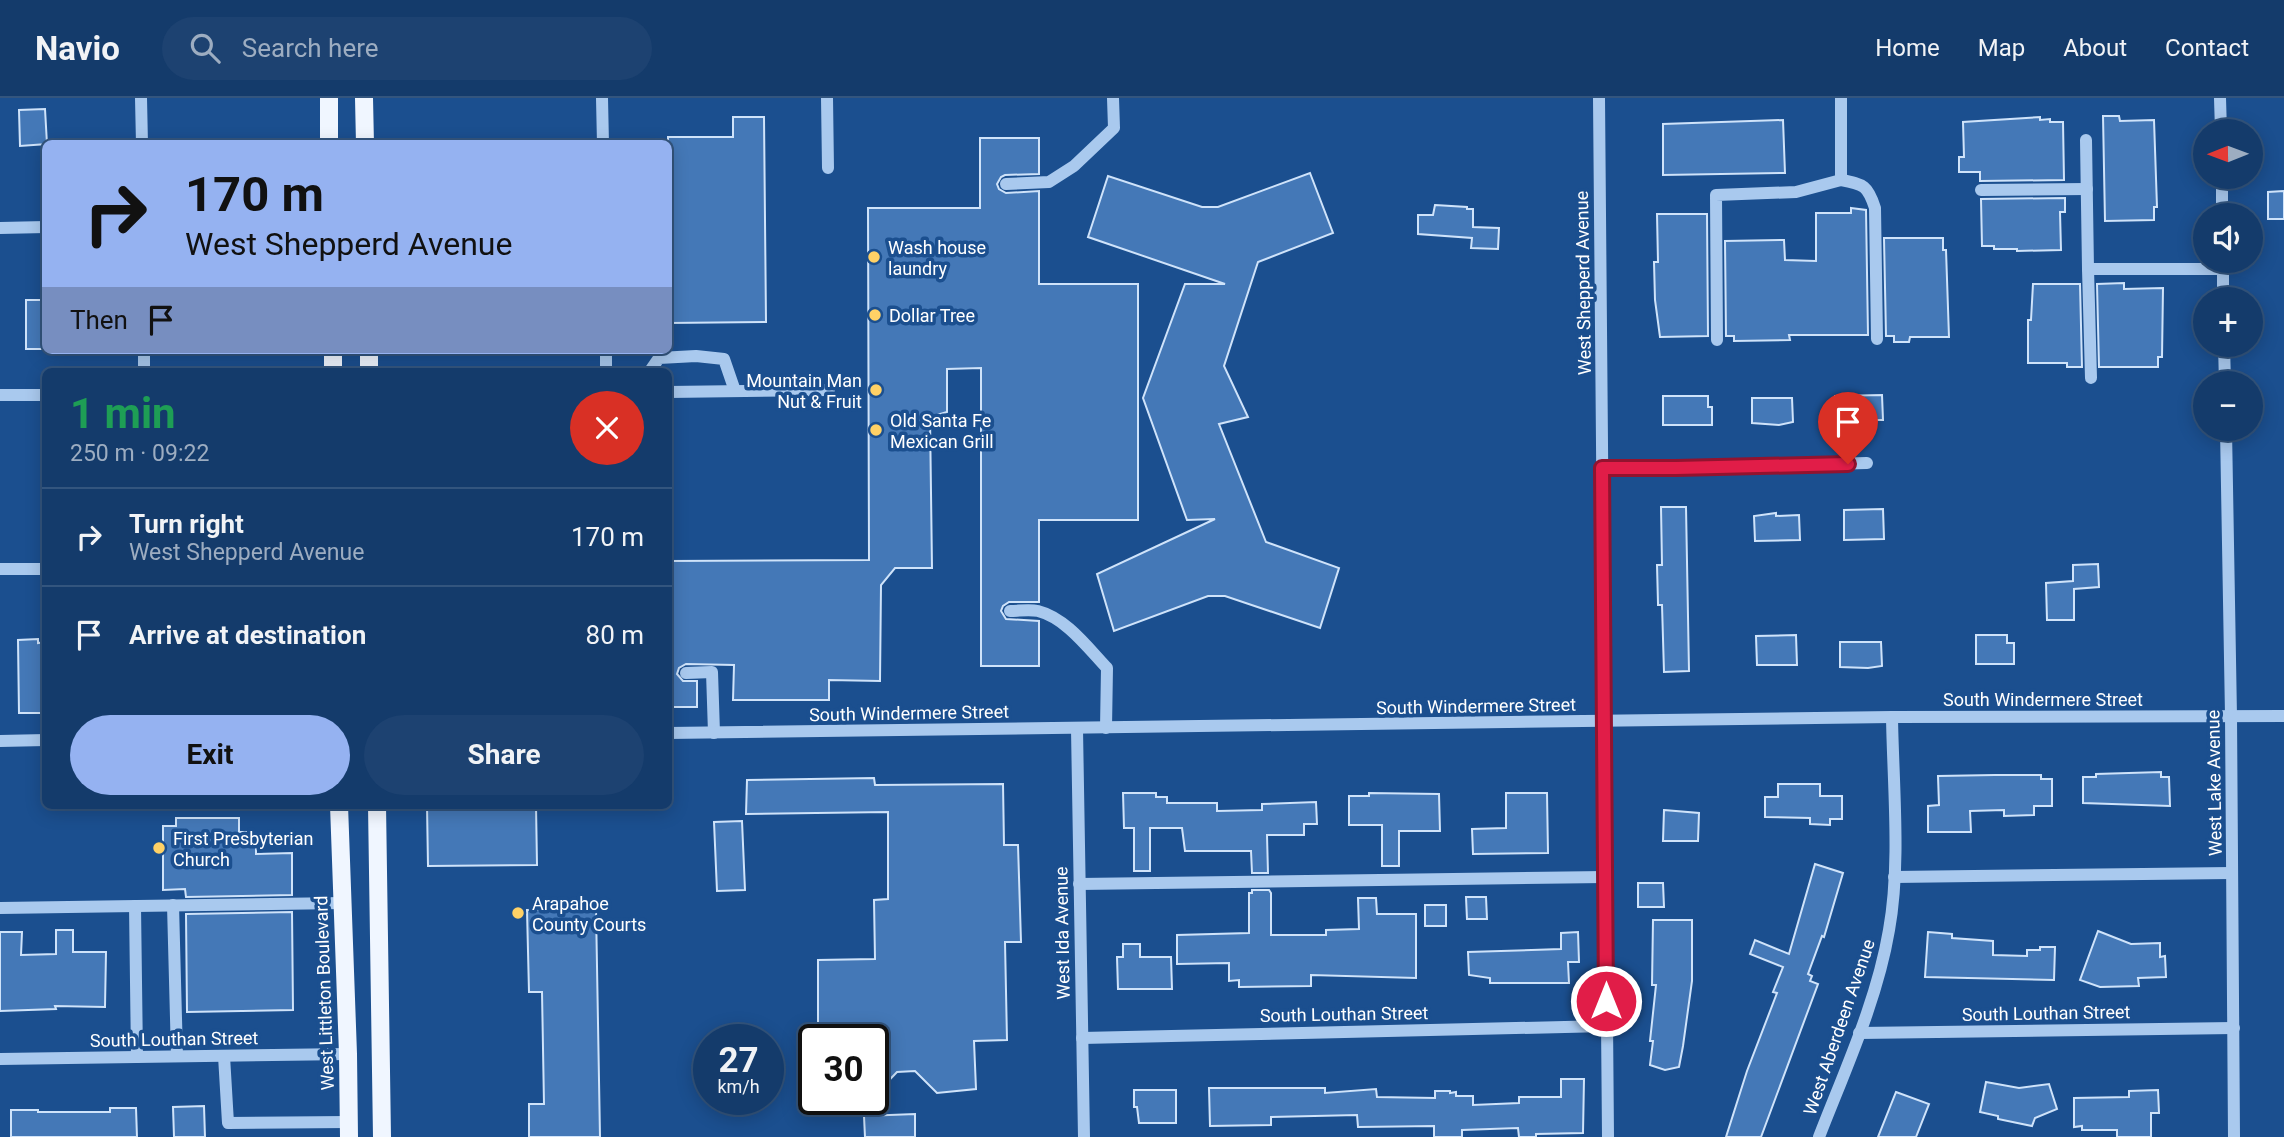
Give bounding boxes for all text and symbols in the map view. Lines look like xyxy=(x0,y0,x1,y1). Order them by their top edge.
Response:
search box xyxy=(162,17,652,80)
text: Navio xyxy=(35,29,120,68)
icon: search xyxy=(186,29,224,67)
text: Search here xyxy=(242,33,379,63)
text: Home xyxy=(1875,34,1940,62)
text: Map xyxy=(1978,34,2025,62)
text: About xyxy=(2063,34,2127,62)
text: Contact xyxy=(2165,34,2249,62)
north arrow xyxy=(2193,119,2263,189)
map controls xyxy=(2193,119,2263,441)
text: 170 m xyxy=(185,166,324,223)
icon: right xyxy=(70,168,161,259)
street label: West Shepperd Avenue xyxy=(1571,191,1595,375)
button: sound xyxy=(2193,203,2263,273)
text: West Shepperd Avenue xyxy=(185,225,512,263)
place label: Wash house laundry xyxy=(888,237,986,279)
marker: Wash house laundry xyxy=(866,249,882,265)
button: + xyxy=(2193,287,2263,357)
icon: arrive xyxy=(142,301,180,339)
text: Then xyxy=(70,305,128,335)
place label: Dollar Tree xyxy=(889,305,975,326)
marker: Dollar Tree xyxy=(867,307,883,323)
place label: Mountain Man Nut & Fruit xyxy=(746,370,862,412)
button: − xyxy=(2193,371,2263,441)
marker: Mountain Man Nut & Fruit xyxy=(868,382,884,398)
text: 1 min xyxy=(70,389,176,438)
button: close xyxy=(570,391,644,465)
pin xyxy=(1818,392,1878,464)
icon: arrive xyxy=(1829,403,1867,441)
place label: Old Santa Fe Mexican Grill xyxy=(890,410,994,452)
marker: Old Santa Fe Mexican Grill xyxy=(868,422,884,438)
text: 250 m · 09:22 xyxy=(70,440,209,467)
text: Turn right xyxy=(129,509,244,539)
icon: right xyxy=(70,518,108,556)
text: 170 m xyxy=(571,522,644,552)
text: West Shepperd Avenue xyxy=(129,539,364,566)
icon: arrive xyxy=(70,616,108,654)
text: Arrive at destination xyxy=(129,620,366,650)
text: 80 m xyxy=(586,620,644,650)
street label: South Windermere Street xyxy=(1943,689,2143,710)
street label: South Windermere Street xyxy=(1376,694,1576,718)
street label: South Windermere Street xyxy=(809,701,1009,725)
street label: West Lake Avenue xyxy=(2202,710,2226,856)
button: Exit xyxy=(70,715,350,795)
button: Share xyxy=(364,715,644,795)
place label: First Presbyterian Church xyxy=(173,828,313,870)
marker: First Presbyterian Church xyxy=(151,840,167,856)
street label: West Ida Avenue xyxy=(1050,866,1074,1000)
place label: Arapahoe County Courts xyxy=(532,893,646,935)
street label: West Littleton Boulevard xyxy=(310,895,338,1091)
marker: Arapahoe County Courts xyxy=(510,905,526,921)
street label: West Aberdeen Avenue xyxy=(1799,936,1879,1118)
position arrow xyxy=(1569,964,1643,1038)
street label: South Louthan Street xyxy=(1962,1001,2131,1025)
street label: South Louthan Street xyxy=(1260,1002,1429,1026)
speed limit sign: 30 xyxy=(798,1024,889,1115)
street label: South Louthan Street xyxy=(90,1027,259,1051)
text: 27 xyxy=(718,1040,759,1081)
text: km/h xyxy=(717,1076,760,1097)

